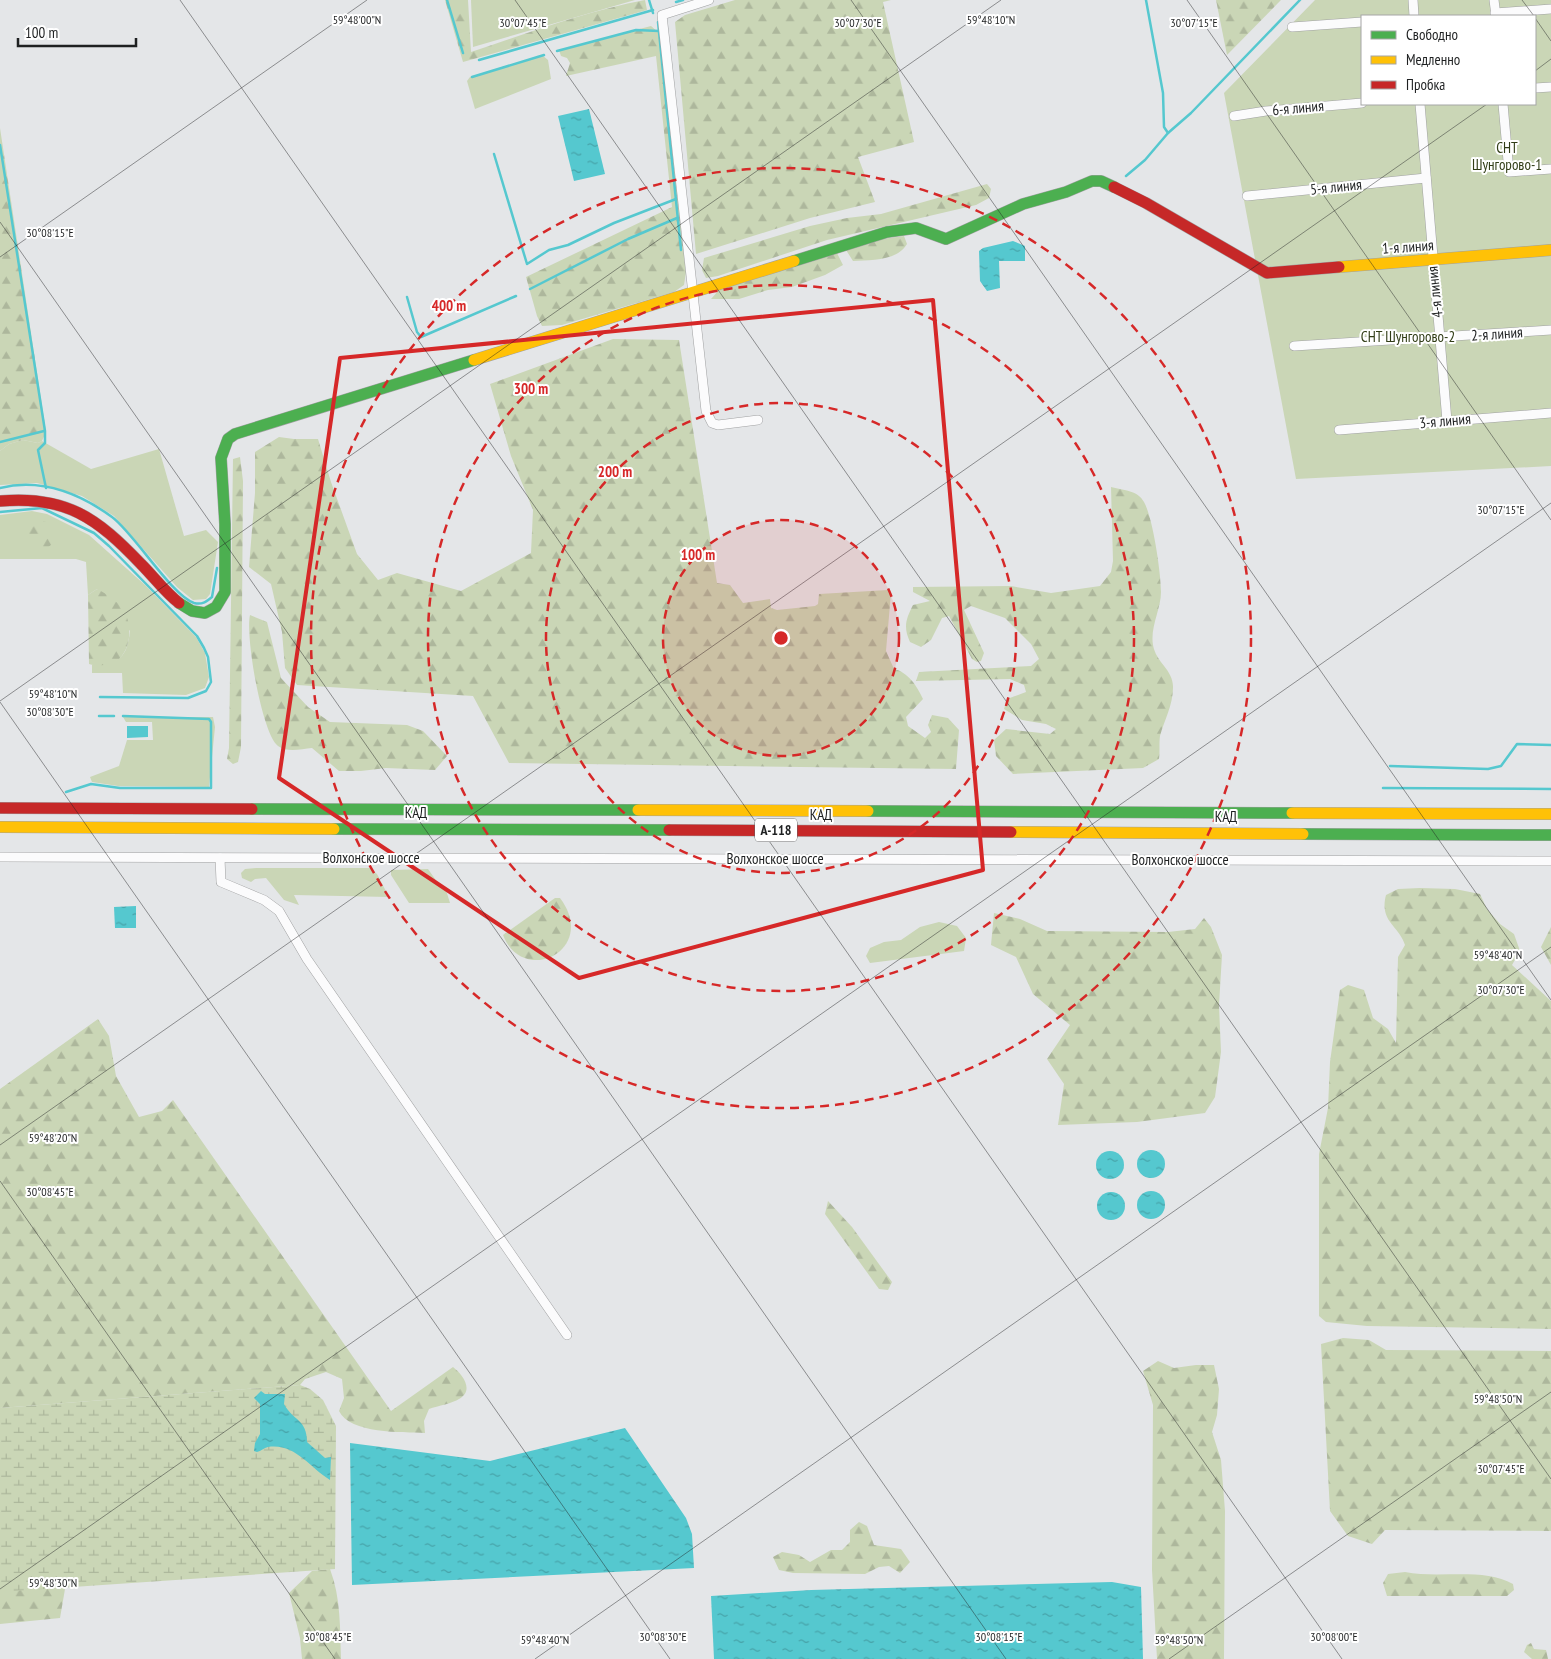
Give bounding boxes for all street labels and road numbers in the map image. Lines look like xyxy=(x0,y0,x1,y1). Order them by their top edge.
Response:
street label: 6-я линия xyxy=(1271,96,1325,119)
street label: 5-я линия xyxy=(1309,174,1363,199)
street label: 1-я линия xyxy=(1382,235,1435,258)
street label: 4-я линия xyxy=(1422,265,1447,319)
street label: 2-я линия xyxy=(1471,322,1524,345)
street label: 3-я линия xyxy=(1418,409,1472,432)
street label: КАД xyxy=(405,803,427,822)
street label: КАД xyxy=(810,805,832,824)
street label: КАД xyxy=(1215,807,1237,826)
road number: А-118 xyxy=(755,818,797,842)
street label: Волхонское шоссе xyxy=(322,848,420,867)
street label: Волхонское шоссе xyxy=(726,849,824,868)
street label: Волхонское шоссе xyxy=(1131,850,1229,869)

